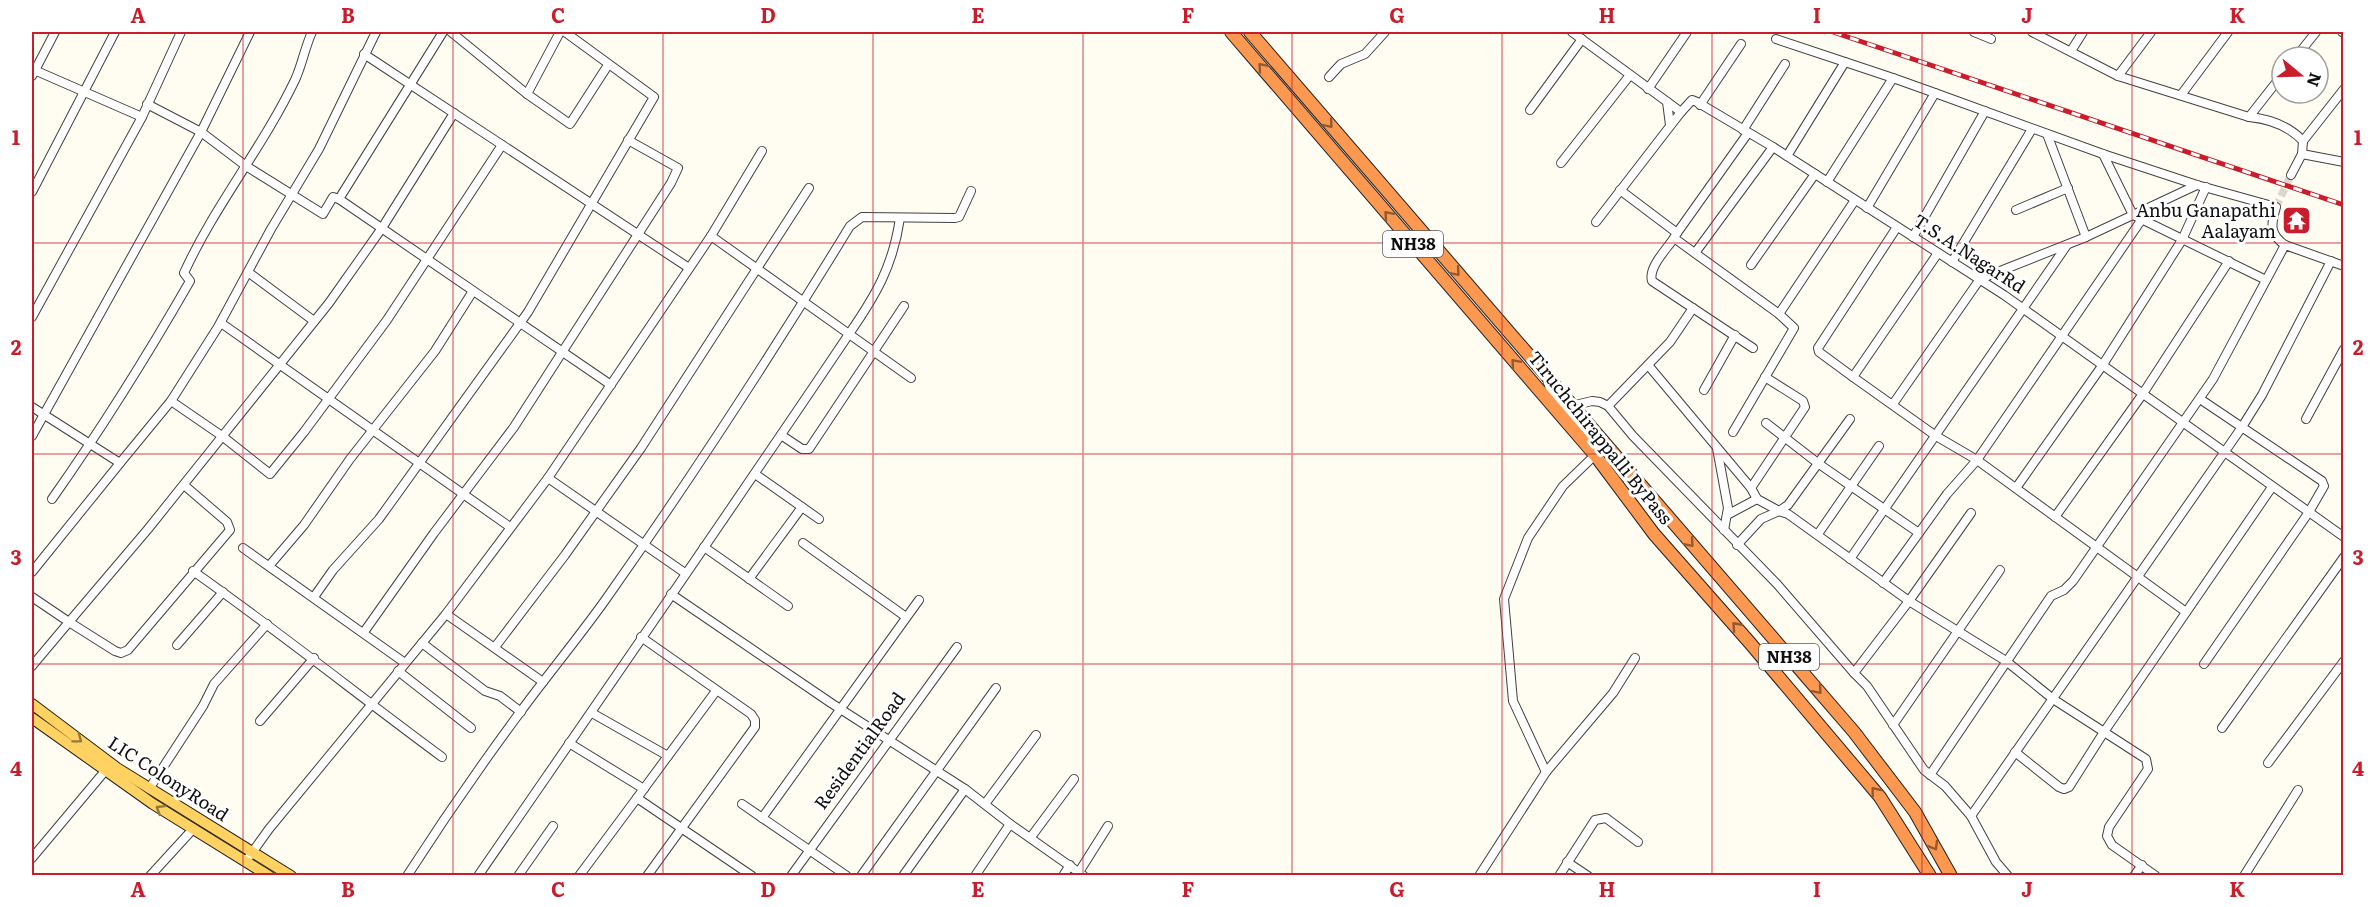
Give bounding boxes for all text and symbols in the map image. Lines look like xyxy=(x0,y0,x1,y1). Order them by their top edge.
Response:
text: A xyxy=(130,0,146,29)
text: B xyxy=(341,0,355,29)
text: C xyxy=(551,0,565,29)
text: D xyxy=(760,0,776,29)
text: E xyxy=(971,0,985,29)
text: F xyxy=(1182,0,1195,29)
text: G xyxy=(1389,0,1405,29)
text: H xyxy=(1599,0,1615,29)
text: I xyxy=(1813,0,1821,29)
text: J xyxy=(2021,0,2033,29)
text: K xyxy=(2229,0,2245,29)
north arrow xyxy=(2270,45,2330,105)
one-way arrow xyxy=(1258,63,1269,74)
text: N xyxy=(2302,70,2329,90)
one-way arrow xyxy=(1322,117,1333,128)
text: 1 xyxy=(12,121,20,151)
text: 1 xyxy=(2354,121,2362,151)
place label: Anbu Ganapathi Aalayam xyxy=(2136,196,2276,244)
temple icon: Anbu Ganapathi Aalayam xyxy=(2281,205,2313,237)
street label: T.S.A.NagarRd xyxy=(1908,206,2031,299)
one-way arrow xyxy=(1384,211,1395,222)
road number: NH38 xyxy=(1383,231,1443,257)
one-way arrow xyxy=(1448,265,1459,276)
text: 2 xyxy=(11,331,22,361)
text: 2 xyxy=(2353,331,2364,361)
street label: Tiruchchirappalli ByPass xyxy=(1523,344,1680,530)
one-way arrow xyxy=(1511,359,1522,370)
one-way arrow xyxy=(1683,536,1694,547)
text: 3 xyxy=(10,541,22,571)
text: 3 xyxy=(2352,541,2364,571)
one-way arrow xyxy=(1732,622,1743,633)
road number: NH38 xyxy=(1759,644,1819,670)
one-way arrow xyxy=(1811,683,1822,694)
street label: ResidentialRoad xyxy=(807,686,911,815)
street label: LIC ColonyRoad xyxy=(103,729,234,827)
one-way arrow xyxy=(72,732,83,743)
text: 4 xyxy=(10,752,22,782)
text: 4 xyxy=(2352,752,2364,782)
one-way arrow xyxy=(1872,787,1883,798)
one-way arrow xyxy=(156,805,167,816)
one-way arrow xyxy=(1927,840,1939,850)
text: A xyxy=(130,873,146,903)
text: B xyxy=(341,873,355,903)
text: C xyxy=(551,873,565,903)
text: D xyxy=(760,873,776,903)
text: E xyxy=(971,873,985,903)
text: F xyxy=(1182,873,1195,903)
text: G xyxy=(1389,873,1405,903)
text: H xyxy=(1599,873,1615,903)
text: I xyxy=(1813,873,1821,903)
text: J xyxy=(2021,873,2033,903)
text: K xyxy=(2229,873,2245,903)

